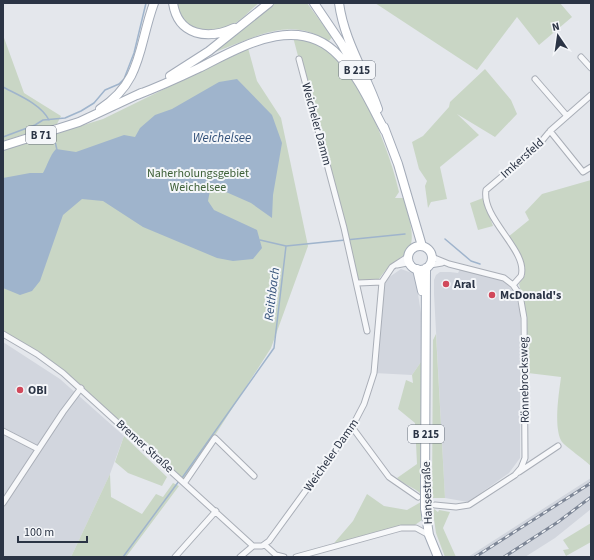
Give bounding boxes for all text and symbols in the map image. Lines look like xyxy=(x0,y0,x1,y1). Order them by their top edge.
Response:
north arrow xyxy=(538,16,578,56)
text: N xyxy=(551,19,561,35)
road number: B 215 xyxy=(339,61,375,79)
street label: Weicheler Damm xyxy=(297,81,336,168)
road number: B 71 xyxy=(26,126,56,144)
water label: Weichelsee xyxy=(193,129,251,147)
street label: Imkersfeld xyxy=(497,134,548,182)
park label: Naherholungsgebiet Weichelsee xyxy=(147,165,249,196)
water label: Reithbach xyxy=(260,266,284,322)
place label: Aral xyxy=(453,276,476,293)
marker: Aral xyxy=(441,279,451,289)
place label: McDonald's xyxy=(500,287,561,304)
marker: McDonald's xyxy=(487,290,497,300)
street label: Rönnebrocksweg xyxy=(515,337,534,423)
place label: OBI xyxy=(28,382,47,399)
marker: OBI xyxy=(15,385,25,395)
street label: Weicheler Damm xyxy=(300,415,363,495)
street label: Bremer Straße xyxy=(112,416,177,477)
road number: B 215 xyxy=(408,425,444,443)
street label: Hansestraße xyxy=(418,461,437,525)
scale bar xyxy=(18,518,87,544)
text: 100 m xyxy=(24,524,54,541)

